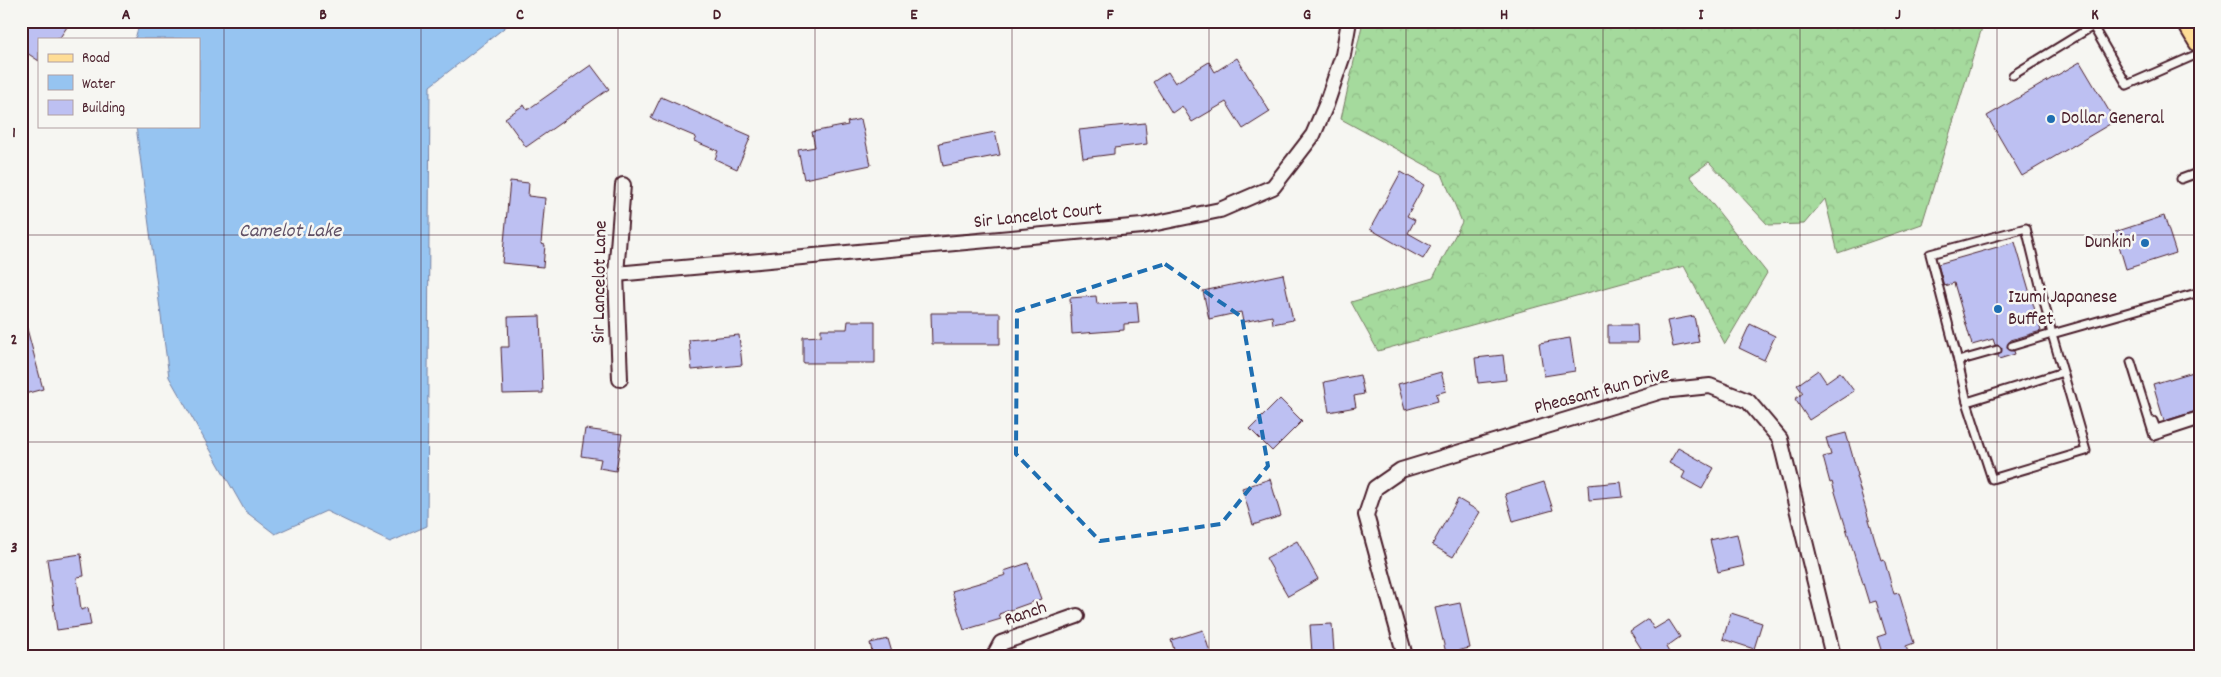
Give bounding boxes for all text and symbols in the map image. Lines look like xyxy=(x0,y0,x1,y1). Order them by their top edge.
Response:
text: A xyxy=(122,4,131,27)
text: B xyxy=(319,4,327,27)
text: C xyxy=(516,4,524,27)
text: D xyxy=(713,4,722,27)
text: E xyxy=(910,4,918,27)
text: F xyxy=(1106,4,1114,27)
text: G xyxy=(1303,4,1311,27)
text: H xyxy=(1500,4,1508,27)
text: I xyxy=(1699,4,1705,27)
text: J xyxy=(1895,4,1901,27)
text: K xyxy=(2091,4,2099,27)
legend xyxy=(38,38,200,128)
text: Road xyxy=(82,48,110,70)
text: Water xyxy=(82,74,116,96)
text: Building xyxy=(82,98,125,120)
place label: Dollar General xyxy=(2061,106,2165,133)
marker: Dollar General xyxy=(2045,113,2057,125)
text: 1 xyxy=(12,122,16,145)
street label: Sir Lancelot Court xyxy=(972,197,1104,237)
water label: Camelot Lake xyxy=(239,218,342,246)
street label: Sir Lancelot Lane xyxy=(586,220,616,344)
place label: Dunkin' xyxy=(2084,230,2135,257)
marker: Dunkin' xyxy=(2139,237,2151,249)
place label: Izumi Japanese Buffet xyxy=(2008,285,2117,334)
marker: Izumi Japanese Buffet xyxy=(1992,303,2004,315)
text: 2 xyxy=(11,329,18,352)
street label: Pheasant Run Drive xyxy=(1531,361,1673,423)
text: 3 xyxy=(10,537,18,560)
street label: Ranch xyxy=(1001,595,1051,635)

